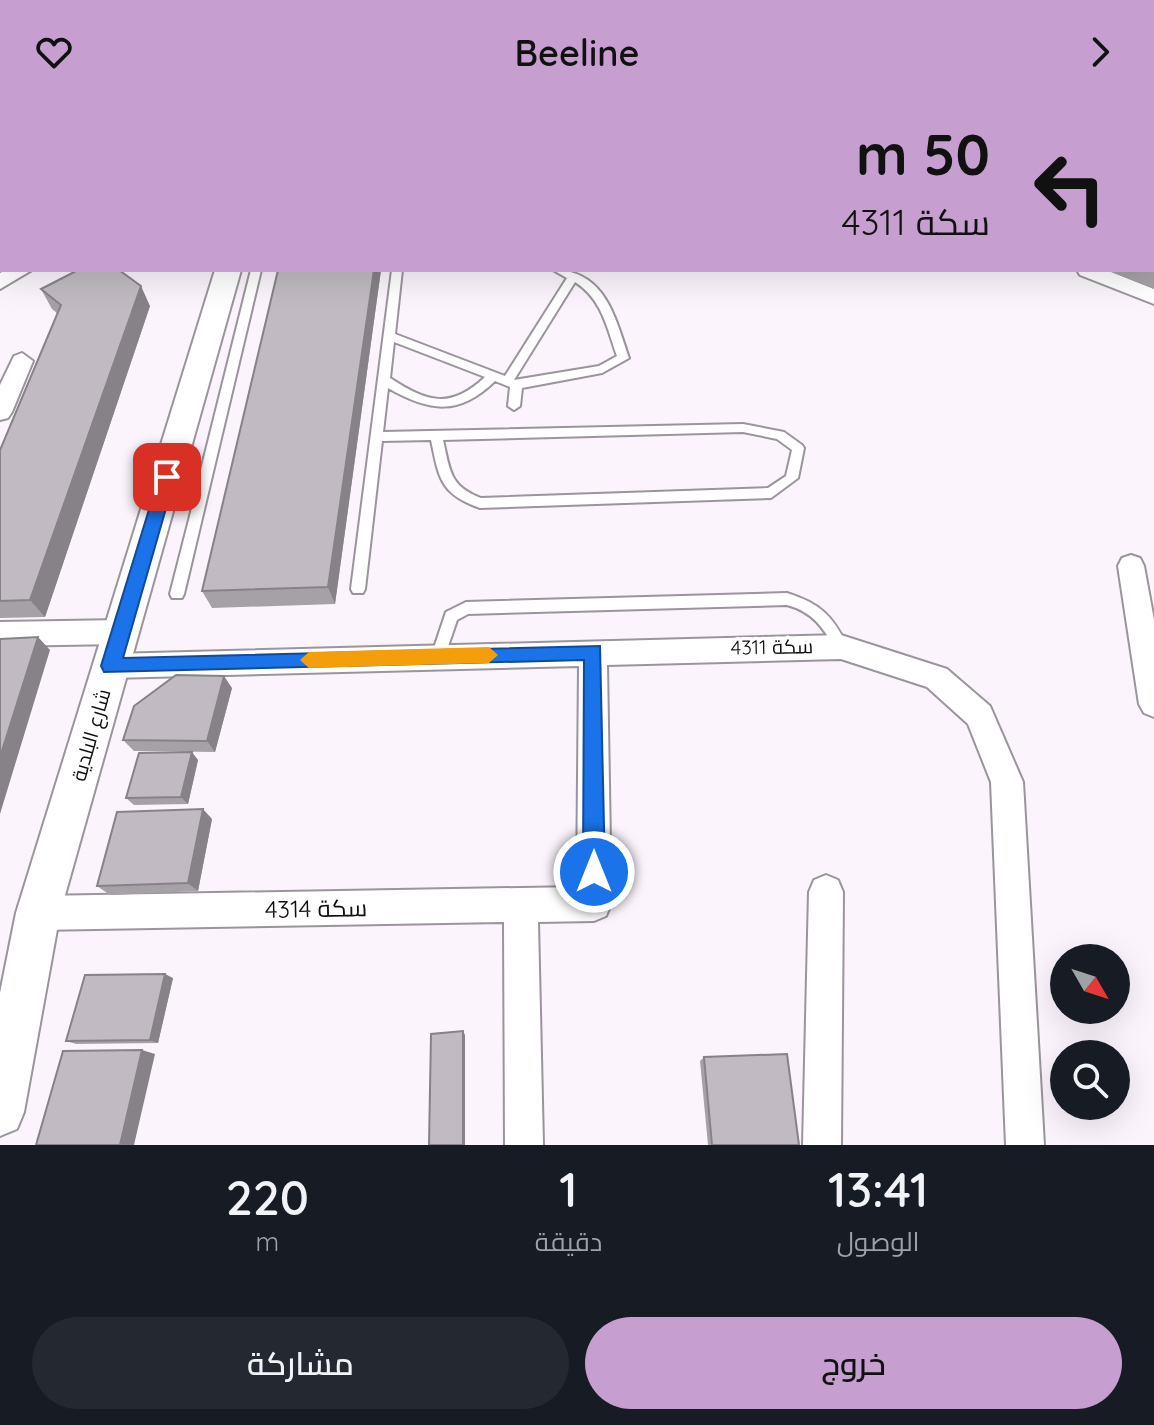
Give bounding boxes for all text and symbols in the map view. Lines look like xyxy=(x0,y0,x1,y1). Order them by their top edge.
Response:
icon: heart xyxy=(32,30,76,74)
text: Beeline xyxy=(514,30,640,75)
icon: forward xyxy=(1078,30,1122,74)
text: 50 m xyxy=(856,119,990,189)
icon: left xyxy=(1018,136,1122,240)
text: سكة 4311 xyxy=(841,199,990,244)
pin xyxy=(133,443,201,511)
icon: arrive xyxy=(145,455,189,499)
street label: سكة 4311 xyxy=(730,633,813,660)
street label: شارع البلدية xyxy=(65,686,118,784)
position arrow xyxy=(552,830,636,914)
street label: سكة 4314 xyxy=(264,892,367,924)
north arrow xyxy=(1050,944,1130,1024)
map controls xyxy=(1050,944,1130,1120)
button: search xyxy=(1050,1040,1130,1120)
text: 1 xyxy=(559,1159,578,1219)
text: 13:41 xyxy=(828,1159,928,1219)
text: 220 xyxy=(226,1167,309,1227)
text: m xyxy=(256,1225,279,1258)
text: دقيقة xyxy=(535,1225,602,1258)
text: الوصول xyxy=(837,1225,920,1258)
button: مشاركة xyxy=(32,1317,569,1409)
button: خروج xyxy=(585,1317,1122,1409)

